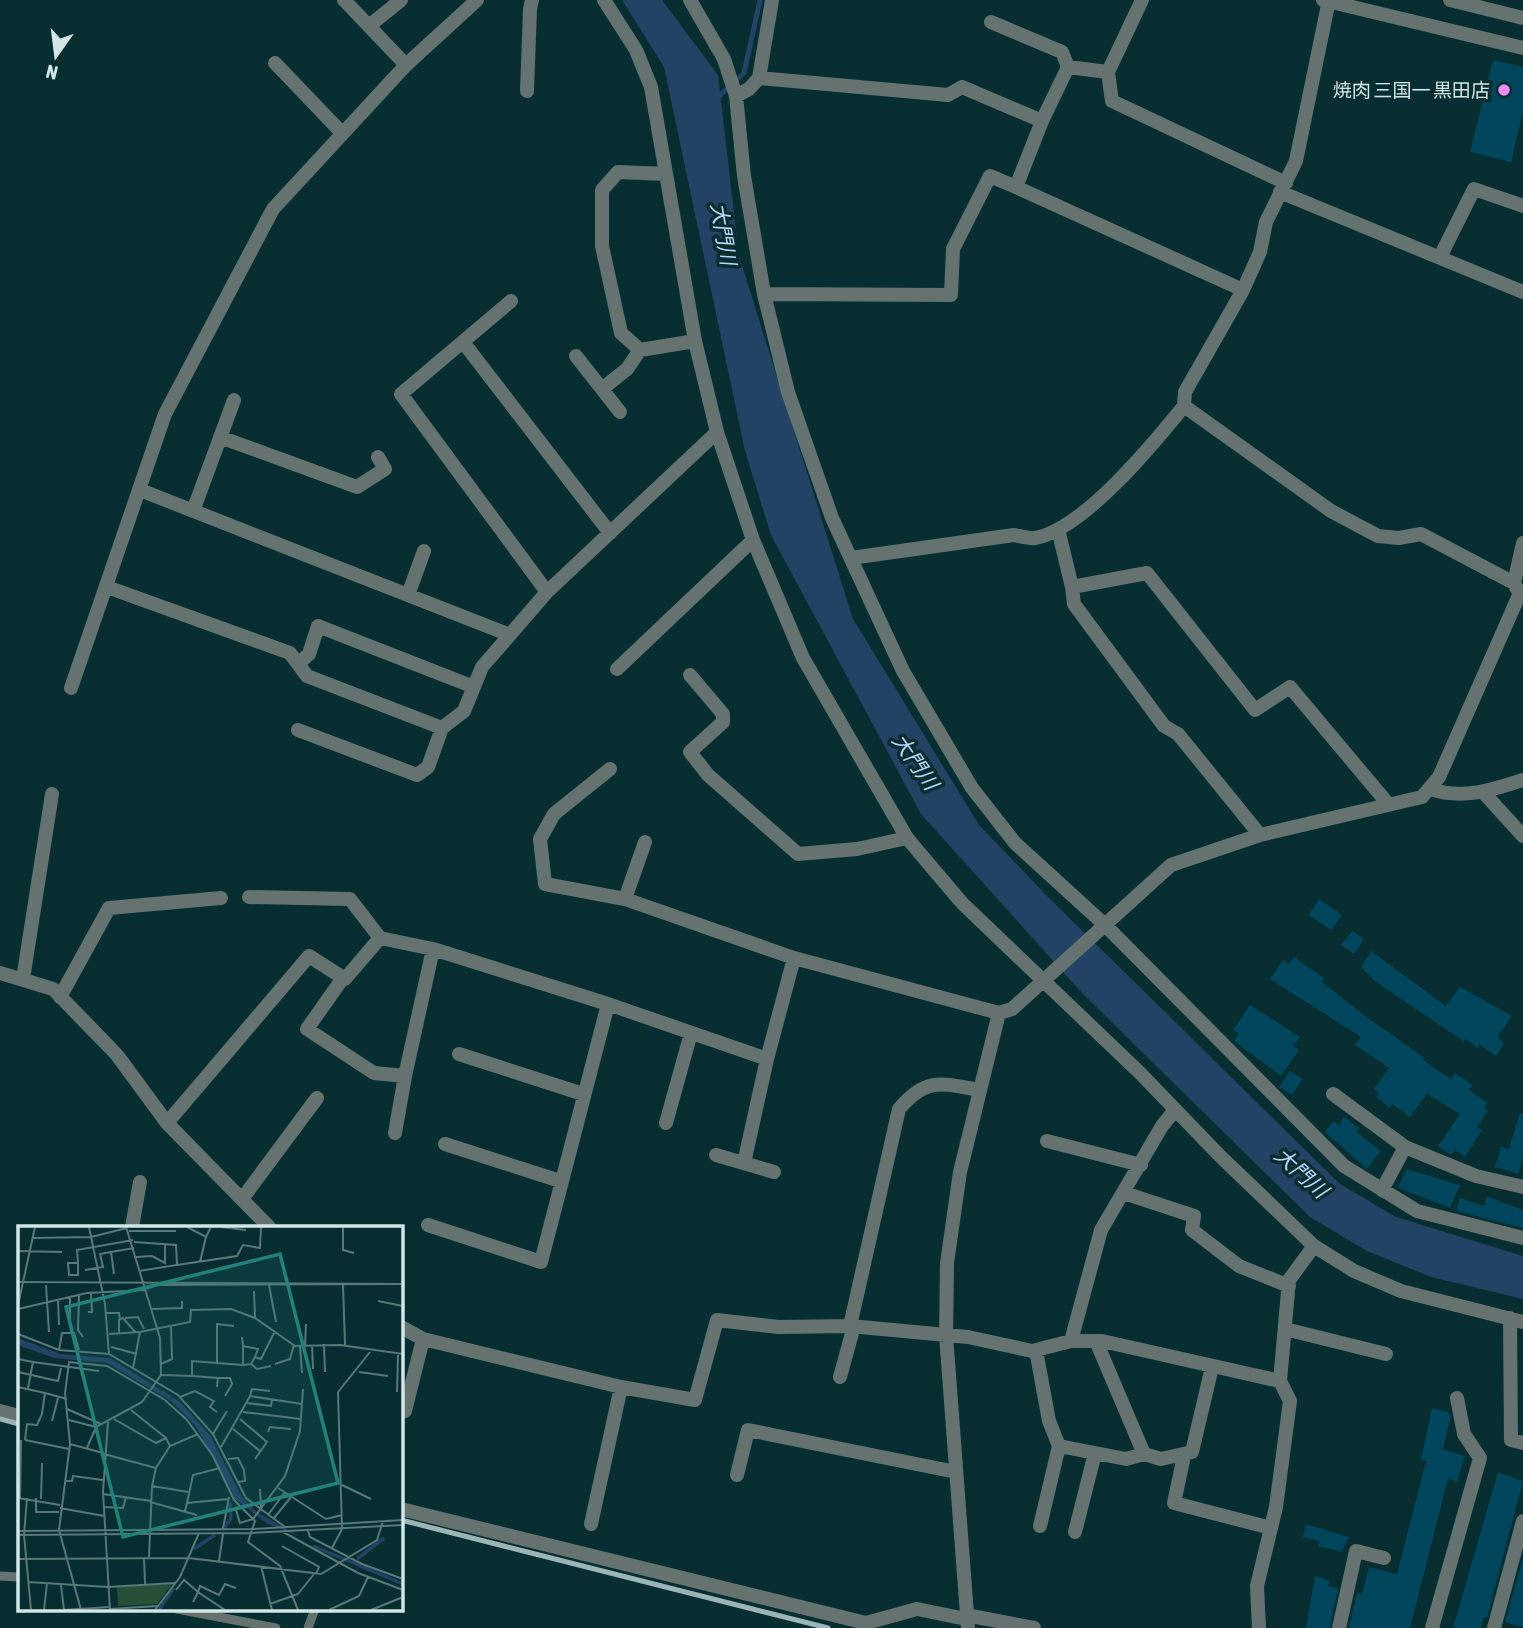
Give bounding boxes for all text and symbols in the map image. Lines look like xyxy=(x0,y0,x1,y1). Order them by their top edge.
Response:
north arrow xyxy=(21,21,91,91)
text: N xyxy=(44,60,60,85)
place label: 焼肉 三国一 黒田店 xyxy=(1333,79,1490,101)
marker: 焼肉 三国一 黒田店 xyxy=(1496,82,1512,98)
water label: 大門川 xyxy=(707,201,742,269)
water label: 大門川 xyxy=(888,729,945,796)
water label: 大門川 xyxy=(1270,1142,1335,1204)
inset map xyxy=(18,1226,402,1610)

